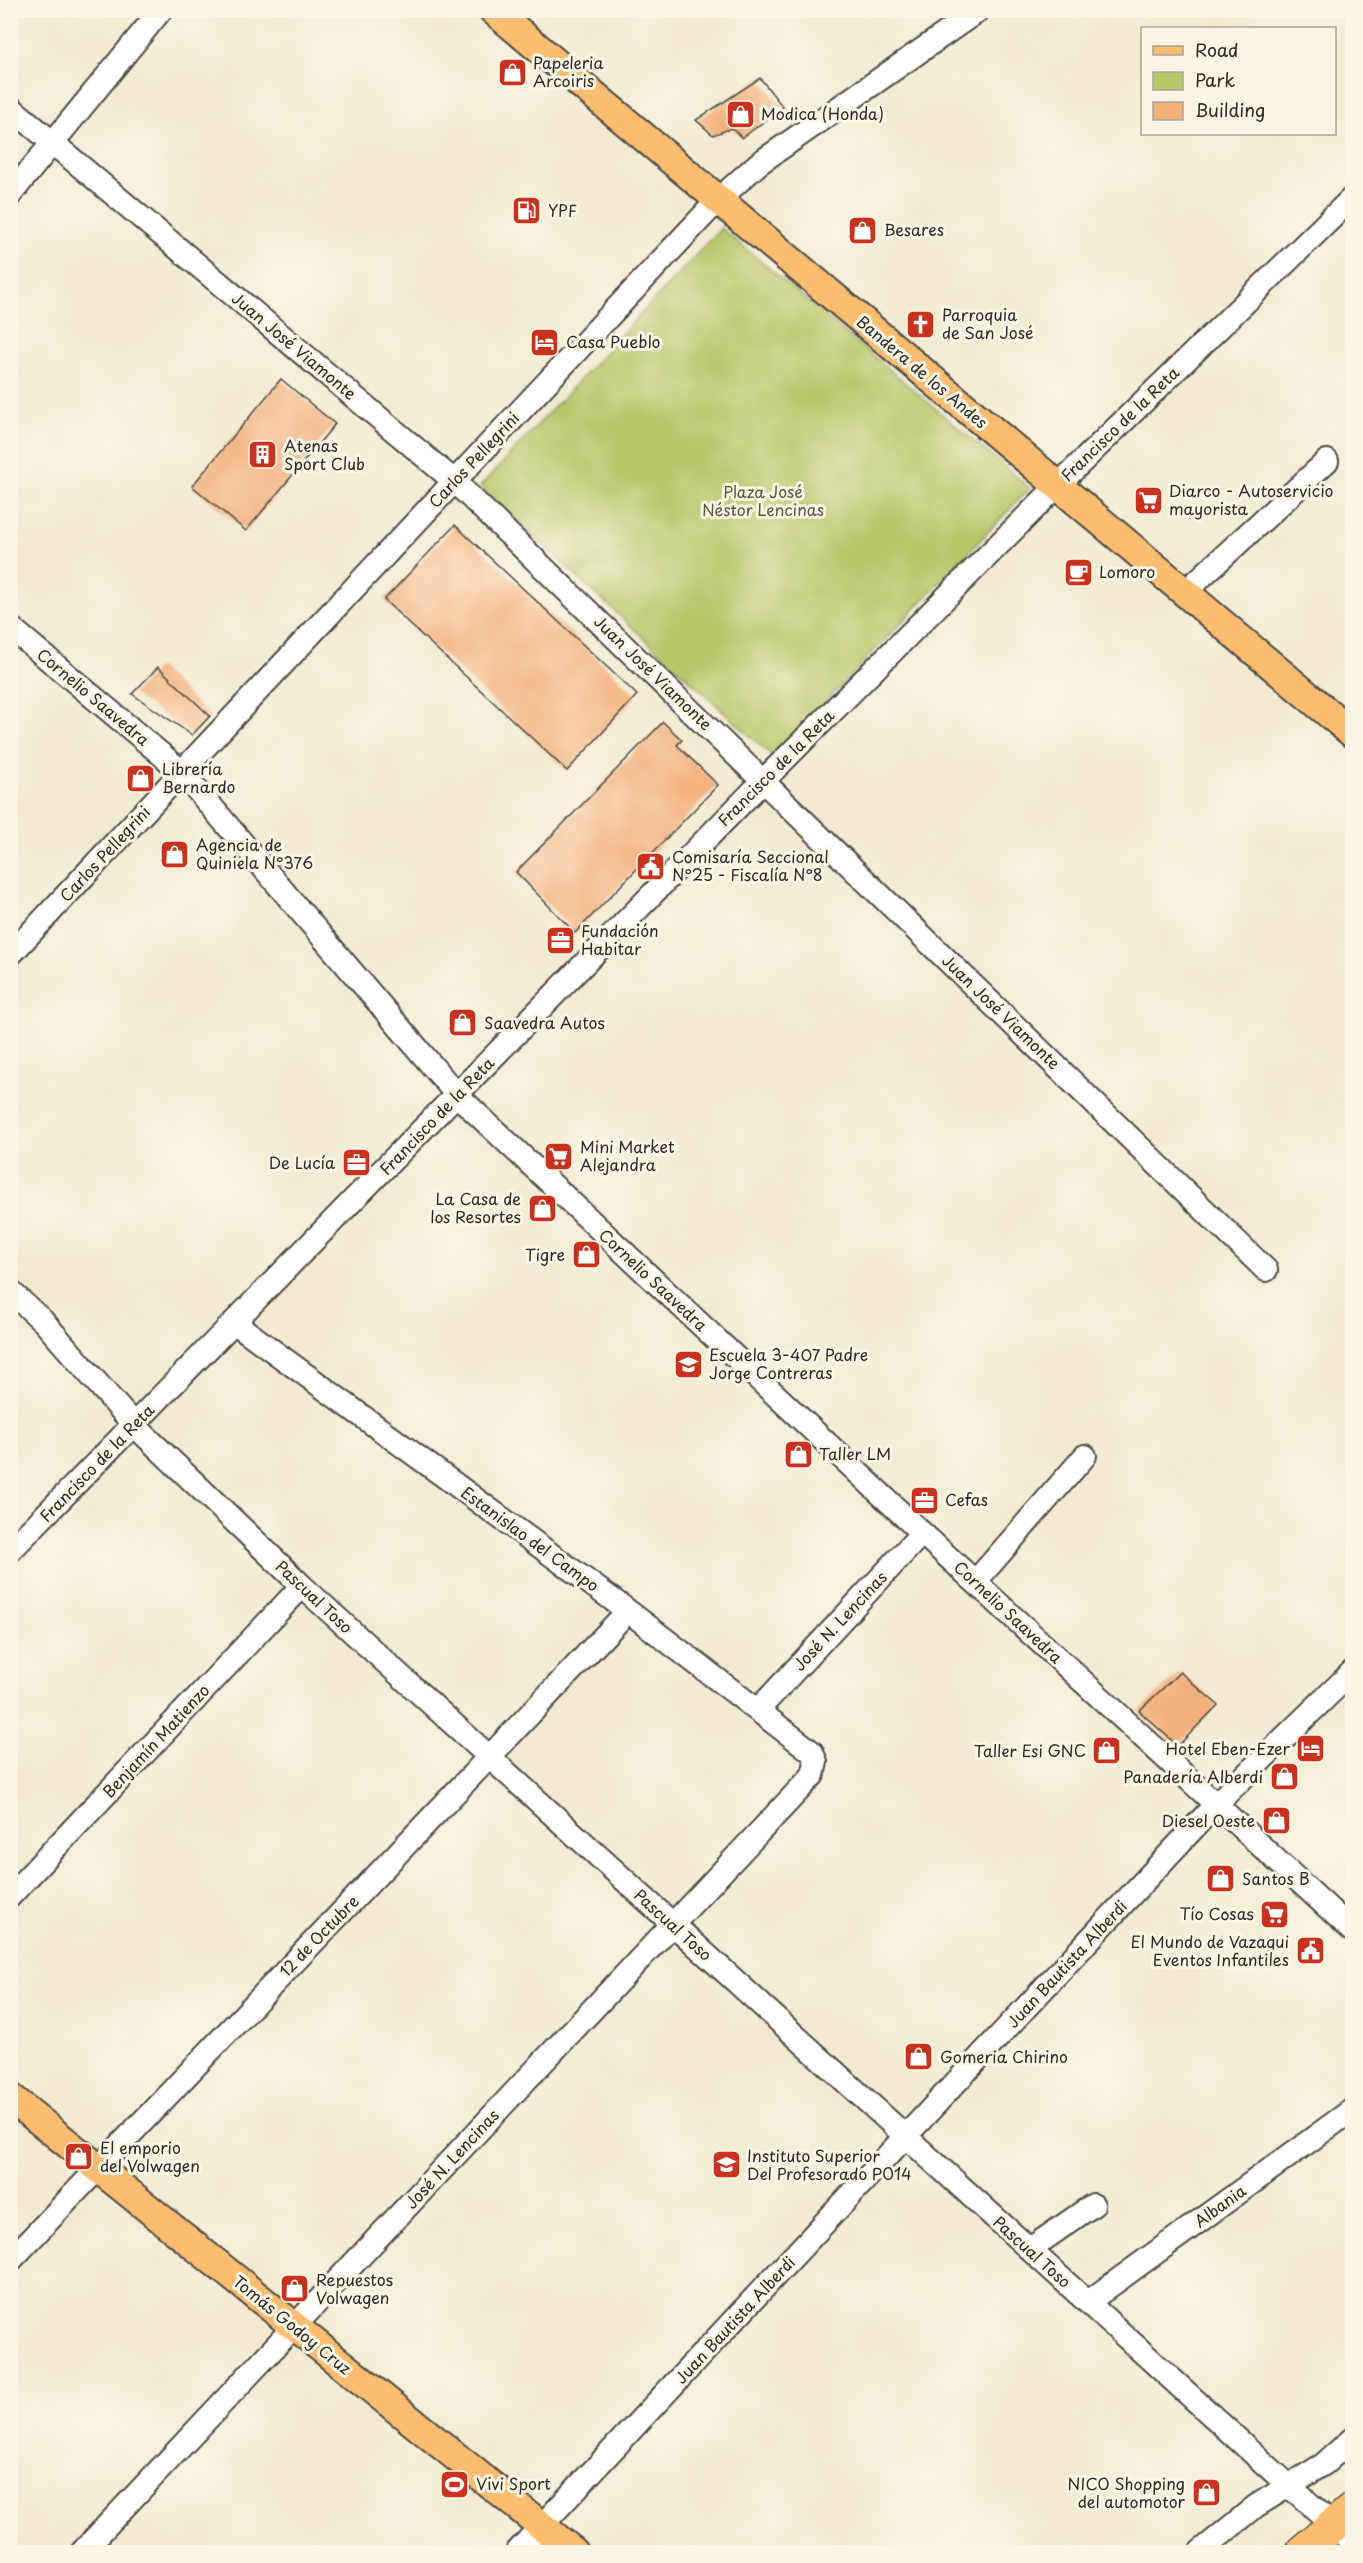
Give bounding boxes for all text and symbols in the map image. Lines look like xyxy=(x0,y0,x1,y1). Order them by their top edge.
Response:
legend xyxy=(1141,27,1336,135)
text: Road xyxy=(1195,36,1239,63)
place label: Papeleria Arcoiris xyxy=(533,50,603,92)
shop icon: Papeleria Arcoiris xyxy=(496,56,528,88)
text: Park xyxy=(1195,66,1235,93)
text: Building xyxy=(1195,96,1265,123)
shop icon: Modica (Honda) xyxy=(724,98,756,130)
place label: Modica (Honda) xyxy=(761,101,884,125)
fuel station icon: YPF xyxy=(511,195,543,227)
place label: YPF xyxy=(548,198,577,222)
shop icon: Besares xyxy=(847,214,879,246)
place label: Besares xyxy=(884,217,944,241)
street label: Juan José Viamonte xyxy=(227,286,362,405)
place label: Parroquia de San José xyxy=(942,302,1034,344)
church icon: Parroquia de San José xyxy=(905,308,937,340)
street label: Bandera de los Andes xyxy=(852,309,993,433)
hotel icon: Casa Pueblo xyxy=(529,326,561,358)
place label: Casa Pueblo xyxy=(566,329,661,353)
street label: Francisco de la Reta xyxy=(1055,360,1184,486)
street label: Carlos Pellegrini xyxy=(422,406,524,513)
place label: Atenas Sport Club xyxy=(284,433,365,475)
building icon: Atenas Sport Club xyxy=(247,439,279,471)
place label: Diarco - Autoservicio mayorista xyxy=(1169,478,1334,520)
park label: Plaza José Néstor Lencinas xyxy=(702,479,824,521)
supermarket icon: Diarco - Autoservicio mayorista xyxy=(1132,484,1164,516)
cafe icon: Lomoro xyxy=(1062,556,1094,588)
place label: Lomoro xyxy=(1099,559,1155,583)
street label: Juan José Viamonte xyxy=(589,609,718,735)
street label: Cornelio Saavedra xyxy=(32,642,155,751)
street label: Francisco de la Reta xyxy=(712,703,839,831)
place label: Librería Bernardo xyxy=(162,756,236,798)
shop icon: Librería Bernardo xyxy=(125,762,157,794)
street label: Carlos Pellegrini xyxy=(53,800,155,907)
place label: Agencia de Quiniela N°376 xyxy=(196,832,313,874)
shop icon: Agencia de Quiniela N°376 xyxy=(159,838,191,870)
place label: Comisaría Seccional N°25 - Fiscalía N°8 xyxy=(672,844,829,886)
public building icon: Comisaría Seccional N°25 - Fiscalía N°8 xyxy=(635,850,667,882)
place label: Fundación Habitar xyxy=(581,918,659,960)
office icon: Fundación Habitar xyxy=(544,924,576,956)
street label: Juan José Viamonte xyxy=(937,948,1066,1074)
shop icon: Saavedra Autos xyxy=(447,1007,479,1039)
place label: Saavedra Autos xyxy=(484,1010,605,1034)
street label: Francisco de la Reta xyxy=(373,1050,500,1180)
place label: Mini Market Alejandra xyxy=(580,1134,675,1176)
supermarket icon: Mini Market Alejandra xyxy=(543,1140,575,1172)
office icon: De Lucía xyxy=(340,1147,372,1179)
place label: De Lucía xyxy=(269,1150,335,1174)
place label: La Casa de los Resortes xyxy=(430,1186,521,1228)
shop icon: La Casa de los Resortes xyxy=(526,1192,558,1224)
street label: Cornelio Saavedra xyxy=(594,1223,713,1336)
shop icon: Tigre xyxy=(570,1239,602,1271)
place label: Tigre xyxy=(525,1242,565,1266)
place label: Escuela 3-407 Padre Jorge Contreras xyxy=(709,1342,868,1384)
school or university icon: Escuela 3-407 Padre Jorge Contreras xyxy=(672,1348,704,1380)
street label: Francisco de la Reta xyxy=(33,1397,160,1527)
shop icon: Taller LM xyxy=(782,1438,814,1470)
place label: Taller LM xyxy=(819,1441,891,1465)
street label: Estanislao del Campo xyxy=(457,1480,605,1597)
office icon: Cefas xyxy=(908,1484,940,1516)
place label: Cefas xyxy=(945,1487,988,1511)
street label: Pascual Toso xyxy=(271,1554,359,1638)
street label: Cornelio Saavedra xyxy=(949,1555,1068,1668)
street label: José N. Lencinas xyxy=(787,1565,892,1675)
street label: Benjamín Matienzo xyxy=(96,1678,214,1802)
hotel icon: Hotel Eben-Ezer xyxy=(1295,1733,1327,1765)
shop icon: Taller Esi GNC xyxy=(1091,1735,1123,1767)
place label: Hotel Eben-Ezer xyxy=(1166,1736,1291,1760)
place label: Taller Esi GNC xyxy=(974,1738,1086,1762)
shop icon: Panadería Alberdi xyxy=(1268,1761,1300,1793)
place label: Panadería Alberdi xyxy=(1123,1764,1263,1788)
shop icon: Diesel Oeste xyxy=(1260,1805,1292,1837)
place label: Diesel Oeste xyxy=(1162,1808,1255,1832)
shop icon: Santos B xyxy=(1205,1863,1237,1895)
place label: Santos B xyxy=(1242,1866,1310,1890)
street label: Pascual Toso xyxy=(629,1883,718,1966)
street label: 12 de Octubre xyxy=(273,1889,364,1982)
street label: Juan Bautista Alberdi xyxy=(1001,1894,1132,2032)
supermarket icon: Tío Cosas xyxy=(1259,1898,1291,1930)
place label: Tío Cosas xyxy=(1179,1901,1254,1925)
place label: El Mundo de Vazagui Eventos Infantiles xyxy=(1130,1929,1289,1971)
public building icon: El Mundo de Vazagui Eventos Infantiles xyxy=(1294,1935,1326,1967)
shop icon: Gomeria Chirino xyxy=(903,2041,935,2073)
place label: Gomeria Chirino xyxy=(940,2044,1068,2068)
street label: José N. Lencinas xyxy=(399,2103,504,2213)
place label: El emporio del Volwagen xyxy=(100,2135,200,2177)
shop icon: El emporio del Volwagen xyxy=(63,2141,95,2173)
place label: Instituto Superior Del Profesorado P014 xyxy=(747,2143,912,2185)
school or university icon: Instituto Superior Del Profesorado P014 xyxy=(710,2149,742,2181)
street label: Albania xyxy=(1188,2178,1251,2232)
street label: Pascual Toso xyxy=(988,2210,1077,2293)
street label: Juan Bautista Alberdi xyxy=(669,2250,800,2388)
place label: Repuestos Volwagen xyxy=(316,2267,393,2309)
street label: Tomás Godoy Cruz xyxy=(228,2269,357,2380)
shop icon: Repuestos Volwagen xyxy=(279,2273,311,2305)
sports icon: Vivi Sport xyxy=(439,2468,471,2500)
place label: Vivi Sport xyxy=(476,2471,551,2495)
place label: NICO Shopping del automotor xyxy=(1068,2471,1186,2513)
shop icon: NICO Shopping del automotor xyxy=(1190,2477,1222,2509)

